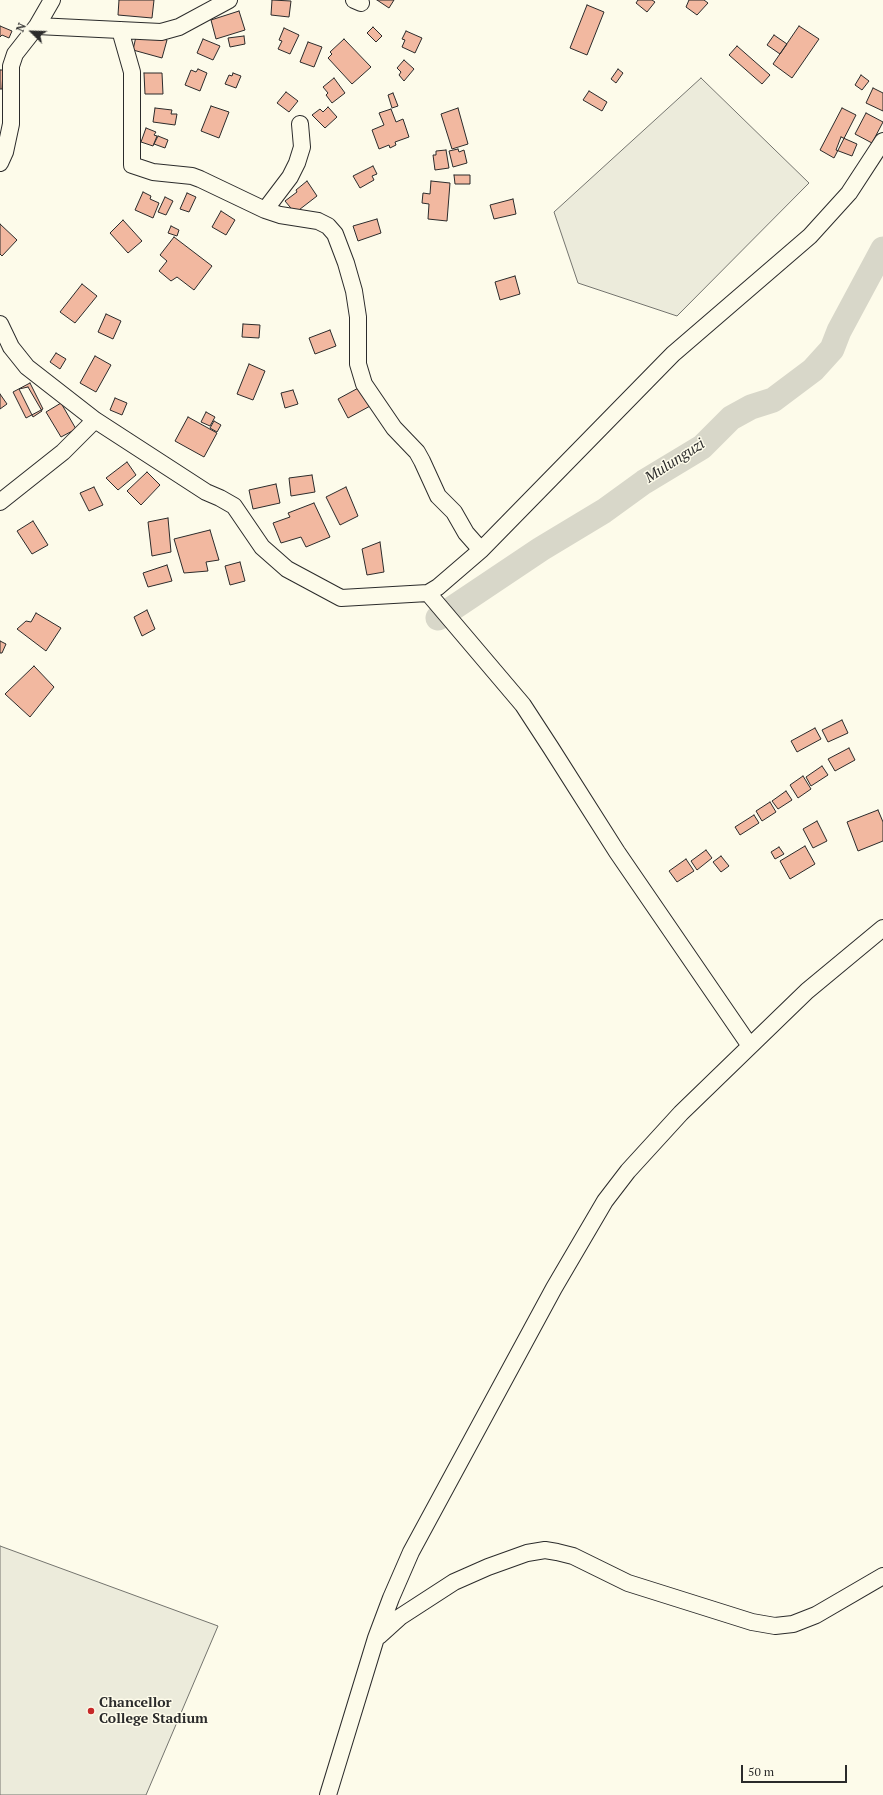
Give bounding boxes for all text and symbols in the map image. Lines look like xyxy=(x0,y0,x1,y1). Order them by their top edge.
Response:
north arrow xyxy=(12,12,52,52)
text: N xyxy=(13,21,29,34)
water label: Mulunguzi xyxy=(642,435,708,487)
place label: Chancellor College Stadium xyxy=(99,1695,208,1728)
marker: Chancellor College Stadium xyxy=(86,1706,96,1716)
scale bar xyxy=(743,1757,849,1783)
text: 50 m xyxy=(748,1764,774,1779)

